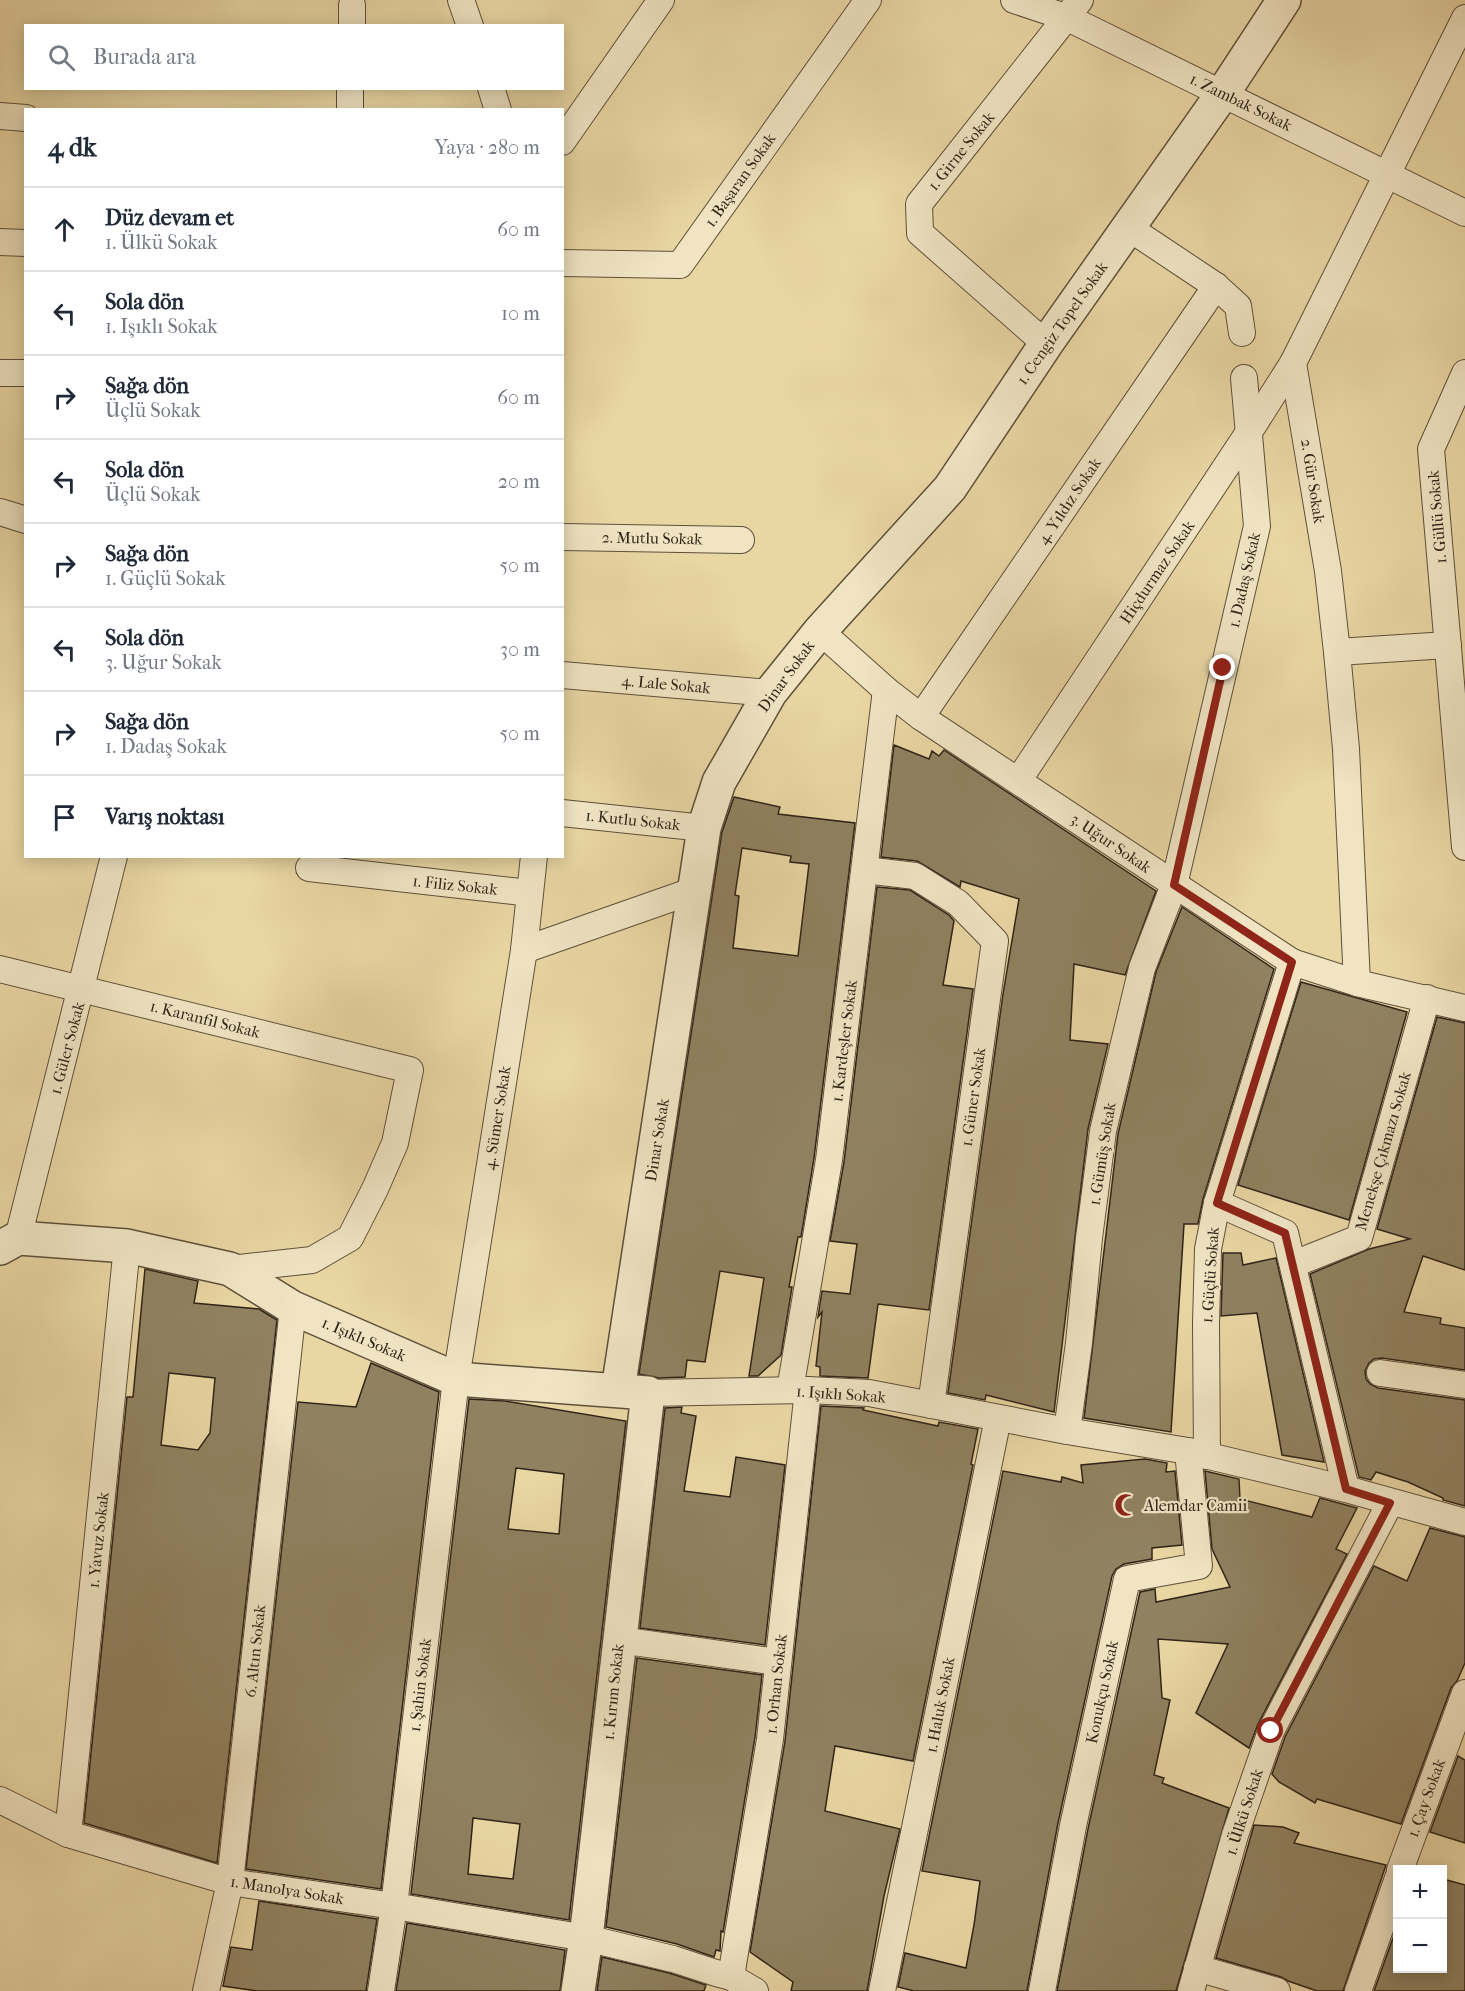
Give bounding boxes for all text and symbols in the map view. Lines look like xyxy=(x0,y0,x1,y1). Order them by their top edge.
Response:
search box xyxy=(24,24,564,90)
icon: search xyxy=(45,41,78,74)
text: Burada ara xyxy=(93,44,196,70)
street label: 1. Zambak Sokak xyxy=(1187,69,1296,135)
street label: 1. Girne Sokak xyxy=(923,107,999,194)
street label: 1. Başaran Sokak xyxy=(701,129,781,231)
text: 4 dk xyxy=(48,132,96,163)
text: Yaya · 280 m xyxy=(434,136,540,159)
text: Düz devam et xyxy=(105,205,234,231)
icon: ahead xyxy=(48,213,81,246)
text: 60 m xyxy=(497,218,540,241)
text: 1. Ülkü Sokak xyxy=(105,231,217,254)
street label: 1. Cengiz Topel Sokak xyxy=(1012,257,1112,388)
text: Sola dön xyxy=(105,289,184,315)
icon: left xyxy=(48,297,81,330)
text: 10 m xyxy=(501,302,540,325)
text: 1. Işıklı Sokak xyxy=(105,315,218,338)
text: Sağa dön xyxy=(105,373,189,399)
icon: right xyxy=(48,381,81,414)
text: 60 m xyxy=(497,386,540,409)
text: Üçlü Sokak xyxy=(105,399,200,422)
street label: 2. Gür Sokak xyxy=(1297,437,1329,525)
street label: 4. Yıldız Sokak xyxy=(1033,453,1105,548)
text: Sola dön xyxy=(105,457,184,483)
icon: left xyxy=(48,465,81,498)
street label: 1. Güllü Sokak xyxy=(1423,469,1451,565)
text: 20 m xyxy=(498,470,540,493)
text: Üçlü Sokak xyxy=(105,483,200,506)
street label: Hiçdurmaz Sokak xyxy=(1115,516,1199,627)
street label: 2. Mutlu Sokak xyxy=(601,528,703,548)
street label: 1. Dadaş Sokak xyxy=(1224,530,1265,630)
text: Sağa dön xyxy=(105,541,189,567)
icon: right xyxy=(48,549,81,582)
text: 50 m xyxy=(499,554,540,577)
text: 1. Güçlü Sokak xyxy=(105,567,226,590)
text: Sola dön xyxy=(105,625,184,651)
icon: left xyxy=(48,633,81,666)
street label: Dinar Sokak xyxy=(754,636,819,716)
text: 30 m xyxy=(500,638,540,661)
text: 3. Uğur Sokak xyxy=(105,651,222,674)
route end xyxy=(1209,654,1235,680)
street label: 4. Lale Sokak xyxy=(621,671,712,697)
text: Sağa dön xyxy=(105,709,189,735)
icon: right xyxy=(48,717,81,750)
text: 50 m xyxy=(499,722,540,745)
text: 1. Dadaş Sokak xyxy=(105,735,227,758)
icon: arrive xyxy=(48,801,81,834)
text: Varış noktası xyxy=(105,804,224,830)
street label: 1. Kutlu Sokak xyxy=(585,806,682,834)
street label: 3. Uğur Sokak xyxy=(1067,809,1156,877)
street label: 1. Filiz Sokak xyxy=(412,871,499,899)
street label: 1. Kardeşler Sokak xyxy=(827,978,862,1103)
street label: 1. Karanfil Sokak xyxy=(148,996,263,1042)
street label: 1. Güler Sokak xyxy=(46,999,89,1096)
street label: 1. Güner Sokak xyxy=(957,1045,989,1148)
street label: 4. Sümer Sokak xyxy=(479,1064,515,1171)
street label: Menekşe Çıkmazı Sokak xyxy=(1351,1068,1416,1233)
street label: Dinar Sokak xyxy=(641,1096,673,1183)
street label: 1. Gümüş Sokak xyxy=(1084,1100,1121,1207)
street label: 1. Güçlü Sokak xyxy=(1197,1225,1223,1324)
street label: 1. Işıklı Sokak xyxy=(318,1313,410,1367)
street label: 1. Işıklı Sokak xyxy=(795,1381,887,1408)
street label: 1. Yavuz Sokak xyxy=(84,1490,113,1589)
mosque icon: Alemdar Camii xyxy=(1113,1492,1139,1518)
place label: Alemdar Camii xyxy=(1143,1496,1247,1515)
street label: 6. Altın Sokak xyxy=(241,1603,269,1698)
street label: 1. Orhan Sokak xyxy=(761,1632,791,1735)
street label: 1. Şahin Sokak xyxy=(405,1636,435,1733)
street label: Konukçu Sokak xyxy=(1082,1638,1122,1745)
street label: 1. Kırım Sokak xyxy=(598,1642,628,1741)
street label: 1. Haluk Sokak xyxy=(921,1655,959,1755)
route start xyxy=(1257,1717,1283,1743)
street label: 1. Çay Sokak xyxy=(1403,1755,1450,1840)
street label: 1. Ülkü Sokak xyxy=(1221,1766,1267,1858)
map controls xyxy=(1393,1865,1447,1973)
button: + xyxy=(1393,1865,1447,1919)
street label: 1. Manolya Sokak xyxy=(229,1872,346,1908)
button: − xyxy=(1393,1919,1447,1973)

